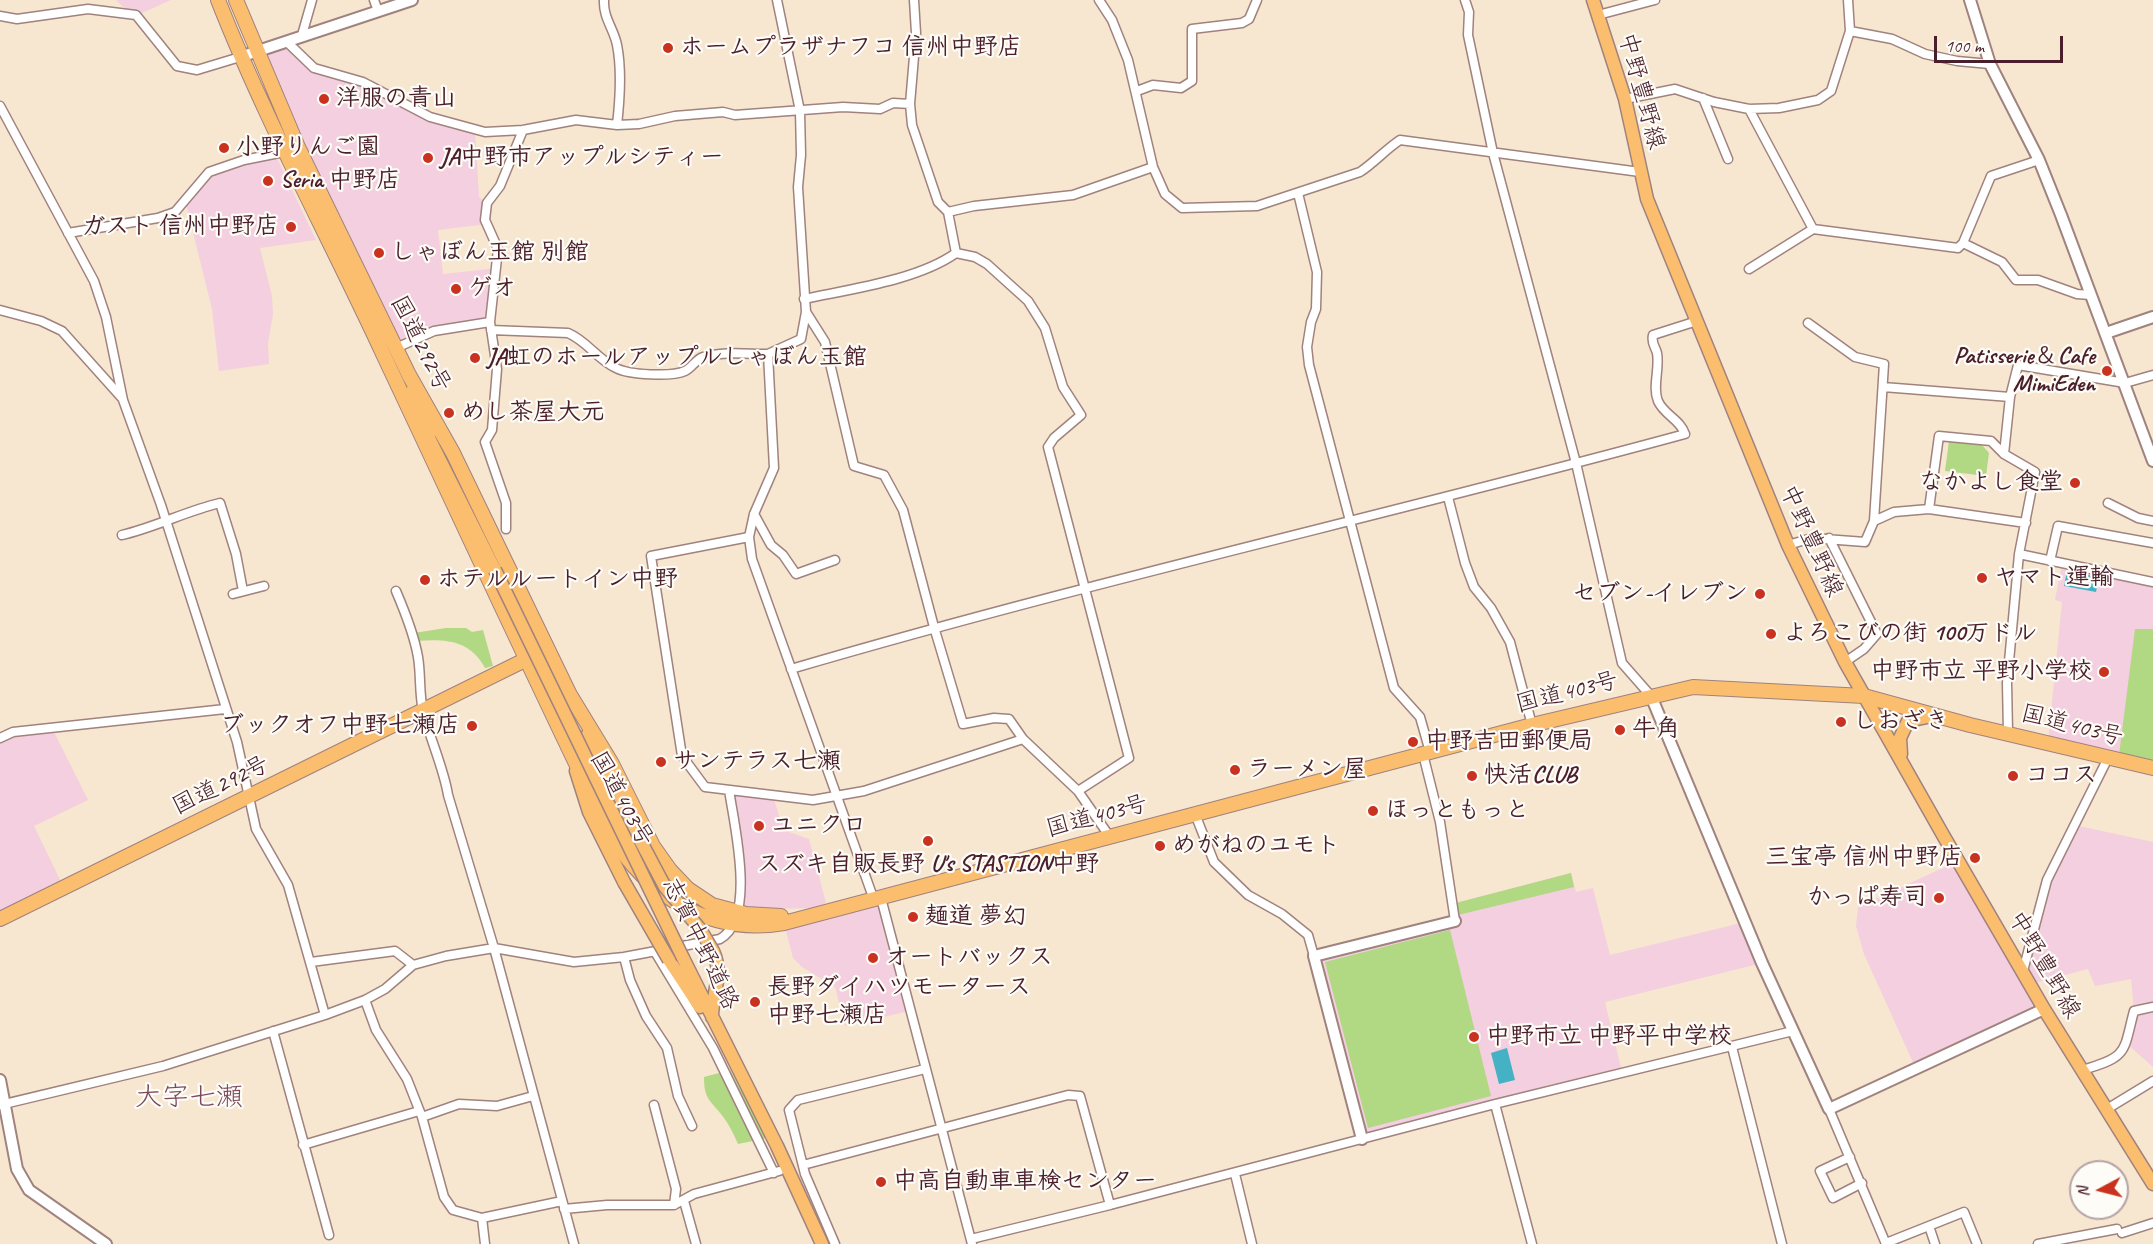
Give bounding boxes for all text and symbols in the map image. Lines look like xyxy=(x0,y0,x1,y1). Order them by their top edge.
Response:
scale bar xyxy=(1937,24,2066,62)
street label: 中野豊野線 xyxy=(1612,29,1670,153)
place label: ホームプラザナフコ 信州中野店 xyxy=(680,34,1022,62)
text: 100 m xyxy=(1945,35,1984,57)
marker: ホームプラザナフコ 信州中野店 xyxy=(661,41,675,55)
place label: 洋服の青山 xyxy=(336,85,456,113)
marker: 洋服の青山 xyxy=(317,92,331,106)
place label: 小野りんご園 xyxy=(236,134,380,162)
marker: 小野りんご園 xyxy=(217,141,231,155)
place label: JA中野市アップルシティー xyxy=(440,144,724,172)
marker: JA中野市アップルシティー xyxy=(421,151,435,165)
place label: Seria 中野店 xyxy=(280,167,401,195)
marker: Seria 中野店 xyxy=(261,174,275,188)
place label: ガスト 信州中野店 xyxy=(81,213,279,241)
marker: ガスト 信州中野店 xyxy=(284,220,298,234)
place label: しゃぼん玉館 別館 xyxy=(391,239,589,267)
marker: しゃぼん玉館 別館 xyxy=(372,246,386,260)
place label: ゲオ xyxy=(468,275,516,303)
marker: ゲオ xyxy=(449,282,463,296)
street label: 国道292号 xyxy=(383,291,457,397)
place label: Patisserie＆Cafe MimiEden xyxy=(1954,343,2095,399)
place label: JA虹のホールアップルしゃぼん玉館 xyxy=(487,344,867,372)
marker: JA虹のホールアップルしゃぼん玉館 xyxy=(468,351,482,365)
marker: Patisserie＆Cafe MimiEden xyxy=(2100,364,2114,378)
place label: めし茶屋大元 xyxy=(461,399,605,427)
marker: めし茶屋大元 xyxy=(442,406,456,420)
place label: なかよし食堂 xyxy=(1919,469,2063,497)
marker: なかよし食堂 xyxy=(2068,476,2082,490)
street label: 中野豊野線 xyxy=(1773,480,1849,602)
place label: ヤマト運輸 xyxy=(1994,564,2114,592)
place label: ホテルルートイン中野 xyxy=(437,566,678,594)
marker: ヤマト運輸 xyxy=(1975,571,1989,585)
marker: ホテルルートイン中野 xyxy=(418,573,432,587)
place label: セブン-イレブン xyxy=(1572,580,1748,608)
marker: セブン-イレブン xyxy=(1753,587,1767,601)
place label: よろこびの街 100万ドル xyxy=(1783,620,2037,648)
marker: よろこびの街 100万ドル xyxy=(1764,627,1778,641)
place label: 中野市立 平野小学校 xyxy=(1870,658,2092,686)
marker: 中野市立 平野小学校 xyxy=(2097,665,2111,679)
street label: 国道403号 xyxy=(1513,666,1621,720)
street label: 国道403号 xyxy=(2018,699,2126,753)
place label: しおざき xyxy=(1853,708,1949,736)
place label: ブックオフ中野七瀬店 xyxy=(220,712,460,740)
marker: しおざき xyxy=(1834,715,1848,729)
place label: 牛角 xyxy=(1632,716,1680,744)
marker: ブックオフ中野七瀬店 xyxy=(465,719,479,733)
marker: 牛角 xyxy=(1613,723,1627,737)
place label: 中野吉田郵便局 xyxy=(1425,728,1593,756)
marker: 中野吉田郵便局 xyxy=(1406,735,1420,749)
street label: 国道403号 xyxy=(583,746,659,852)
place label: サンテラス七瀬 xyxy=(673,748,841,776)
street label: 国道292号 xyxy=(168,750,274,822)
marker: サンテラス七瀬 xyxy=(654,755,668,769)
place label: ラーメン屋 xyxy=(1247,756,1367,784)
place label: 快活CLUB xyxy=(1484,762,1577,790)
place label: ココス xyxy=(2025,762,2097,790)
marker: ラーメン屋 xyxy=(1228,763,1242,777)
marker: 快活CLUB xyxy=(1465,769,1479,783)
marker: ココス xyxy=(2006,769,2020,783)
street label: 国道403号 xyxy=(1043,790,1151,844)
place label: ほっともっと xyxy=(1385,797,1529,825)
marker: ほっともっと xyxy=(1366,804,1380,818)
place label: ユニクロ xyxy=(771,812,867,840)
marker: ユニクロ xyxy=(752,819,766,833)
place label: めがねのユモト xyxy=(1172,832,1340,860)
marker: スズキ自販長野 U's STASTION中野 xyxy=(921,834,935,848)
marker: めがねのユモト xyxy=(1153,839,1167,853)
place label: 三宝亭 信州中野店 xyxy=(1765,844,1963,872)
place label: スズキ自販長野 U's STASTION中野 xyxy=(757,851,1099,879)
marker: 三宝亭 信州中野店 xyxy=(1968,851,1982,865)
street label: 志賀中野道路 xyxy=(655,873,745,1015)
place label: かっぱ寿司 xyxy=(1807,884,1927,912)
marker: かっぱ寿司 xyxy=(1932,891,1946,905)
place label: 麺道 夢幻 xyxy=(925,903,1027,931)
street label: 中野豊野線 xyxy=(2002,906,2086,1024)
marker: 麺道 夢幻 xyxy=(906,910,920,924)
place label: オートバックス xyxy=(885,944,1053,972)
marker: オートバックス xyxy=(866,951,880,965)
place label: 長野ダイハツモータース 中野七瀬店 xyxy=(767,974,1031,1030)
marker: 長野ダイハツモータース 中野七瀬店 xyxy=(748,995,762,1009)
place label: 中野市立 中野平中学校 xyxy=(1486,1023,1732,1051)
marker: 中野市立 中野平中学校 xyxy=(1467,1030,1481,1044)
district label: 大字七瀬 xyxy=(135,1082,243,1114)
north arrow xyxy=(2069,1160,2129,1220)
place label: 中高自動車車検センター xyxy=(893,1168,1157,1196)
marker: 中高自動車車検センター xyxy=(874,1175,888,1189)
text: N xyxy=(2073,1186,2094,1198)

